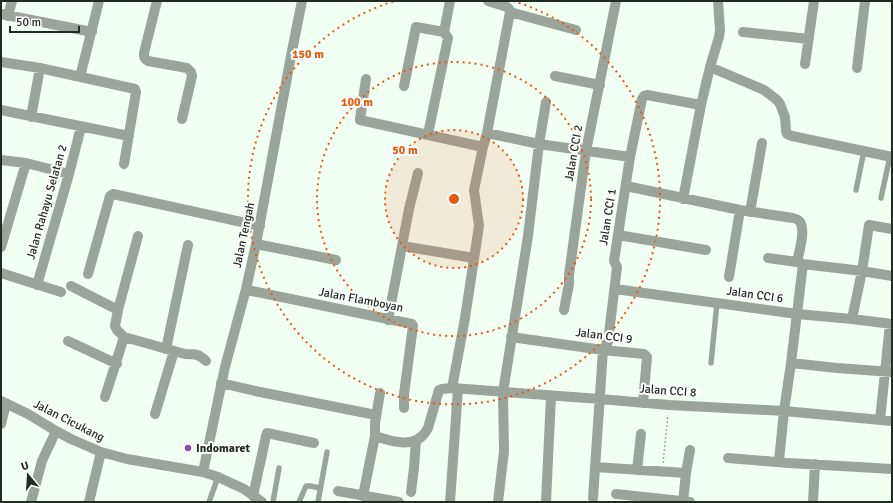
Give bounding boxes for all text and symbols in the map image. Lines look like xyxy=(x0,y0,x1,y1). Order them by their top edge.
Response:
scale bar xyxy=(10,8,79,34)
text: 50 m xyxy=(16,15,41,30)
text: 150 m xyxy=(292,47,324,62)
text: 100 m xyxy=(341,95,373,110)
street label: Jalan CCI 2 xyxy=(562,124,586,182)
street label: Jalan Rahayu Selatan 2 xyxy=(23,143,71,261)
text: 50 m xyxy=(392,143,418,158)
street label: Jalan CCI 1 xyxy=(596,188,620,246)
centre of rings xyxy=(447,192,461,206)
street label: Jalan Tengah xyxy=(230,201,258,269)
street label: Jalan Flamboyan xyxy=(317,284,405,316)
street label: Jalan CCI 6 xyxy=(726,284,784,306)
street label: Jalan CCI 9 xyxy=(575,325,633,347)
street label: Jalan CCI 8 xyxy=(639,382,697,400)
street label: Jalan Cicukang xyxy=(31,397,107,445)
place label: Indomaret xyxy=(196,441,250,456)
marker: Indomaret xyxy=(183,443,193,453)
north arrow xyxy=(8,455,48,495)
text: U xyxy=(20,459,31,473)

